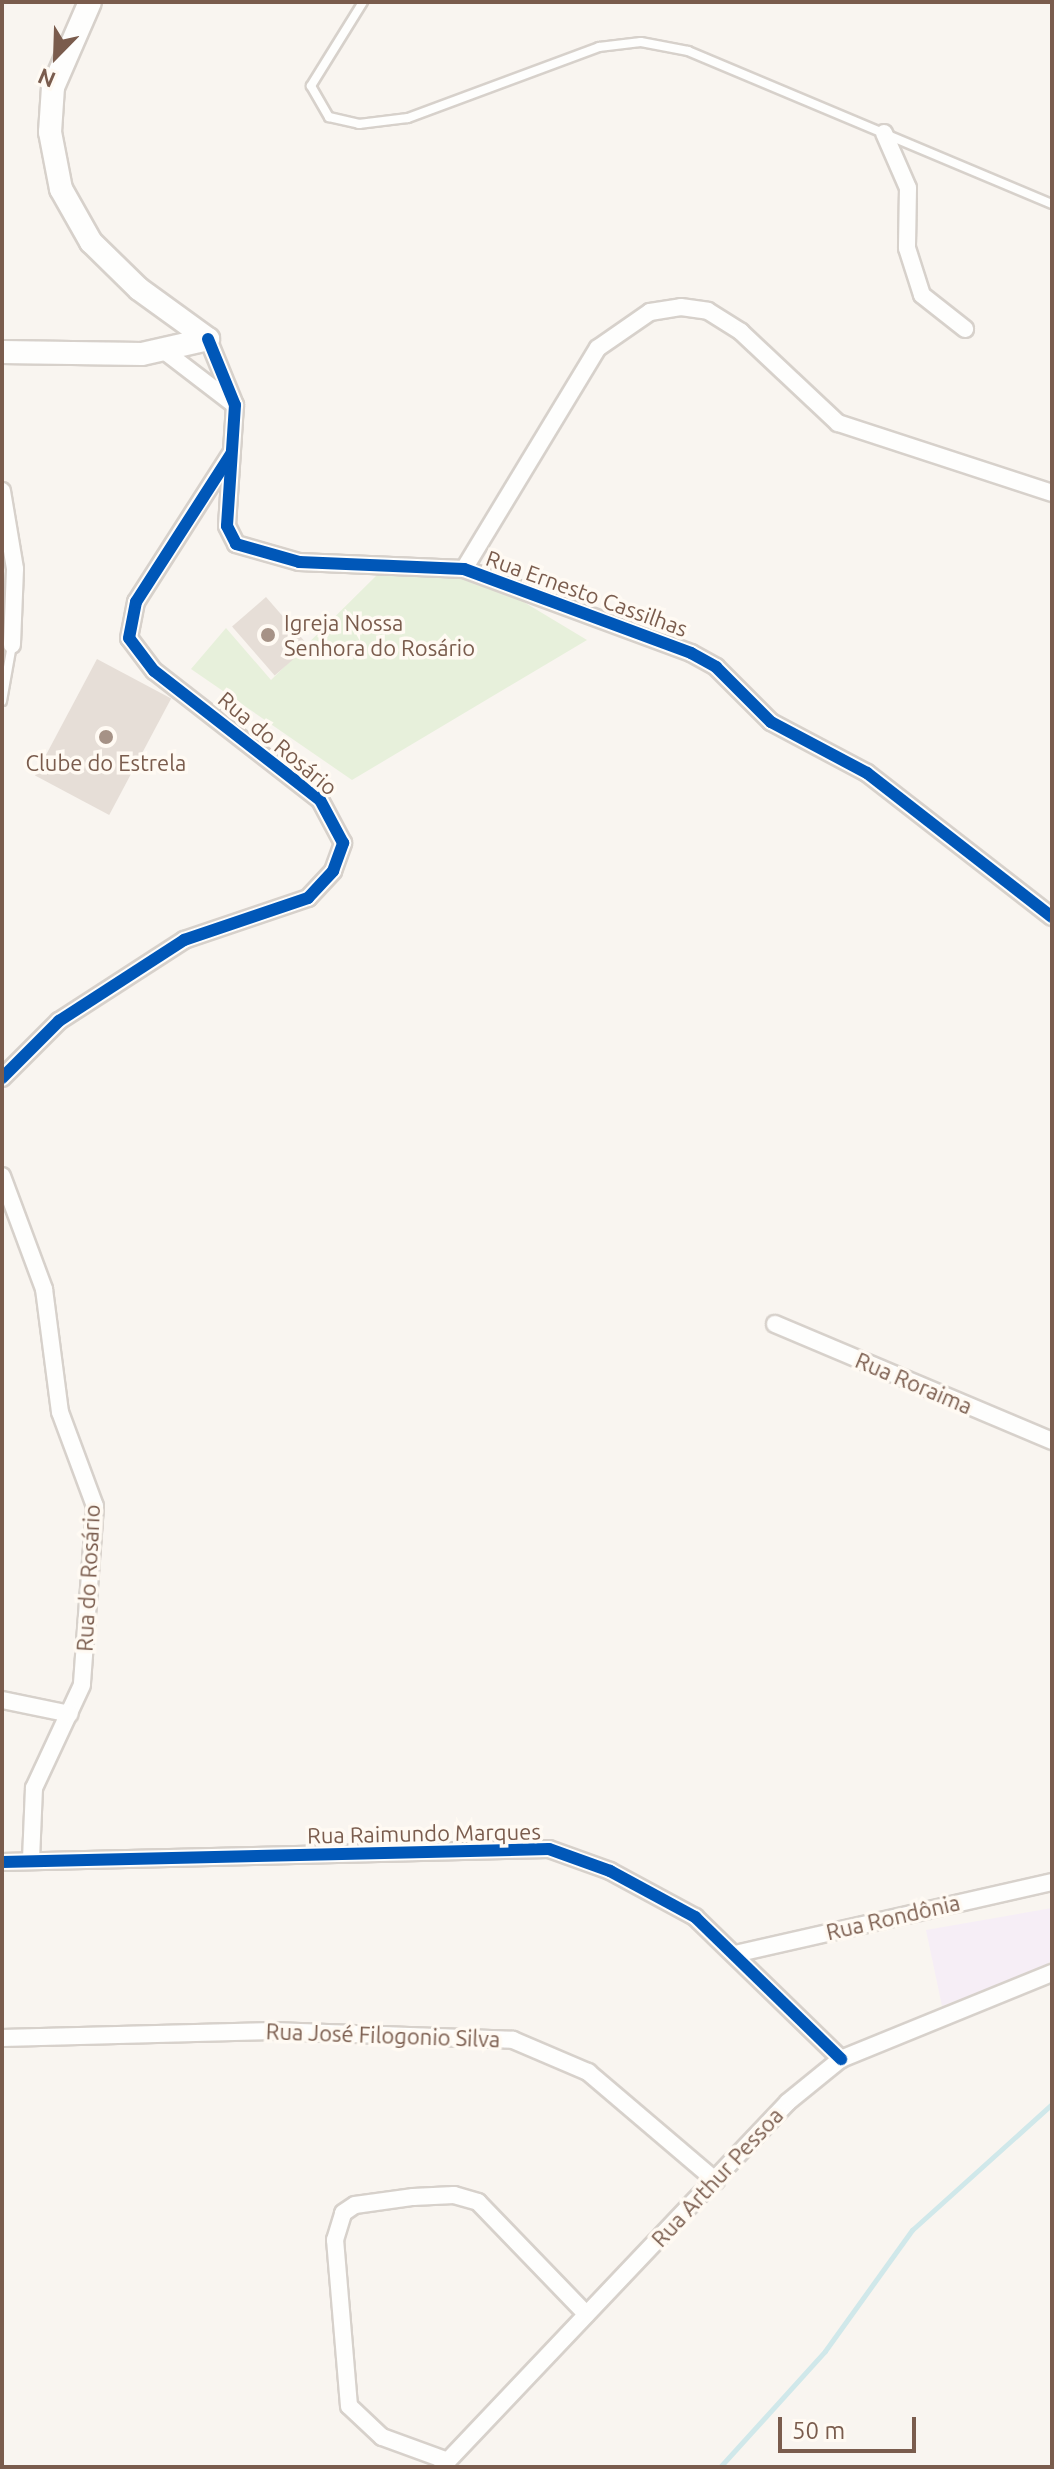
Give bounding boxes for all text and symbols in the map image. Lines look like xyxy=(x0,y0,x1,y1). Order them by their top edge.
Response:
north arrow xyxy=(16,16,96,96)
text: N xyxy=(34,64,59,93)
street label: Rua Ernesto Cassilhas xyxy=(483,544,691,642)
place label: Igreja Nossa Senhora do Rosário xyxy=(284,609,475,660)
marker: Igreja Nossa Senhora do Rosário xyxy=(259,626,277,644)
street label: Rua do Rosário xyxy=(213,686,343,800)
marker: Clube do Estrela xyxy=(97,728,115,746)
place label: Clube do Estrela xyxy=(26,750,186,776)
street label: Rua Roraima xyxy=(852,1347,976,1419)
street label: Rua do Rosário xyxy=(71,1504,105,1652)
street label: Rua Raimundo Marques xyxy=(307,1818,541,1848)
street label: Rua Rondônia xyxy=(823,1889,963,1945)
street label: Rua José Filogonio Silva xyxy=(265,2018,501,2052)
street label: Rua Arthur Pessoa xyxy=(646,2102,788,2252)
scale bar xyxy=(782,2401,920,2451)
text: 50 m xyxy=(792,2417,845,2444)

